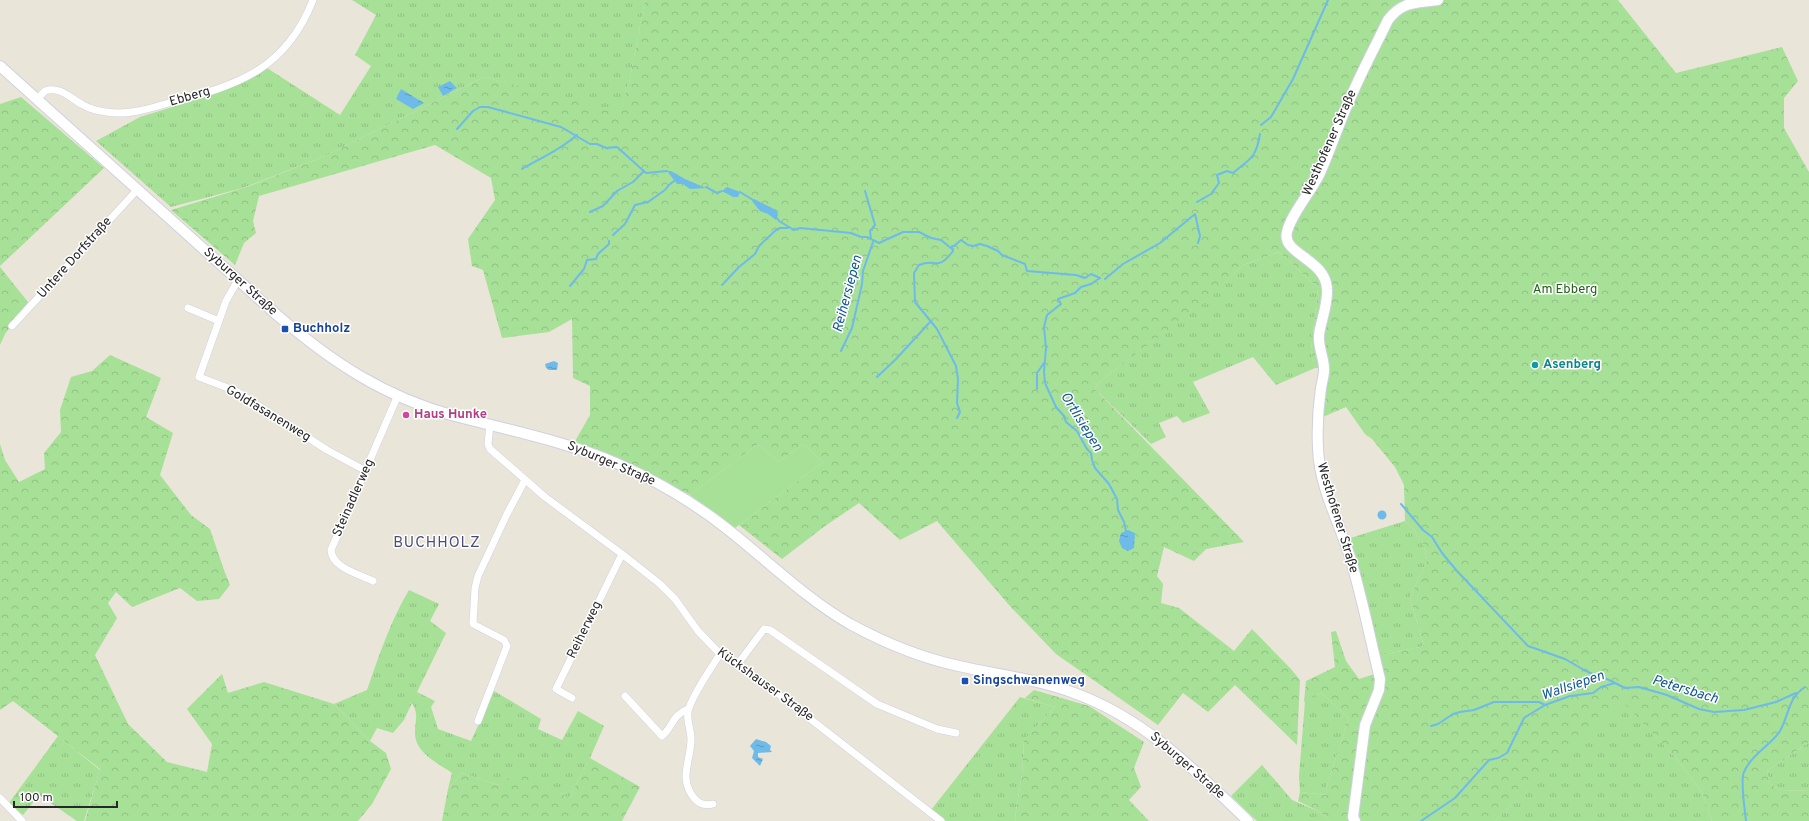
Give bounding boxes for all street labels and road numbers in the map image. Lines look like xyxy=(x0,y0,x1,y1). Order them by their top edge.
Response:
street label: Ebberg xyxy=(168,84,212,110)
street label: Westhofener Straße xyxy=(1299,87,1361,199)
street label: Untere Dorfstraße xyxy=(34,214,116,302)
street label: Syburger Straße xyxy=(200,245,280,319)
street label: Goldfasanenweg xyxy=(222,382,314,446)
street label: Syburger Straße xyxy=(565,438,657,490)
street label: Steinadlerweg xyxy=(330,456,378,540)
street label: Westhofener Straße xyxy=(1313,461,1361,575)
street label: Reiherweg xyxy=(564,599,606,661)
street label: Kückshauser Straße xyxy=(714,645,816,725)
street label: Syburger Straße xyxy=(1146,729,1228,803)

